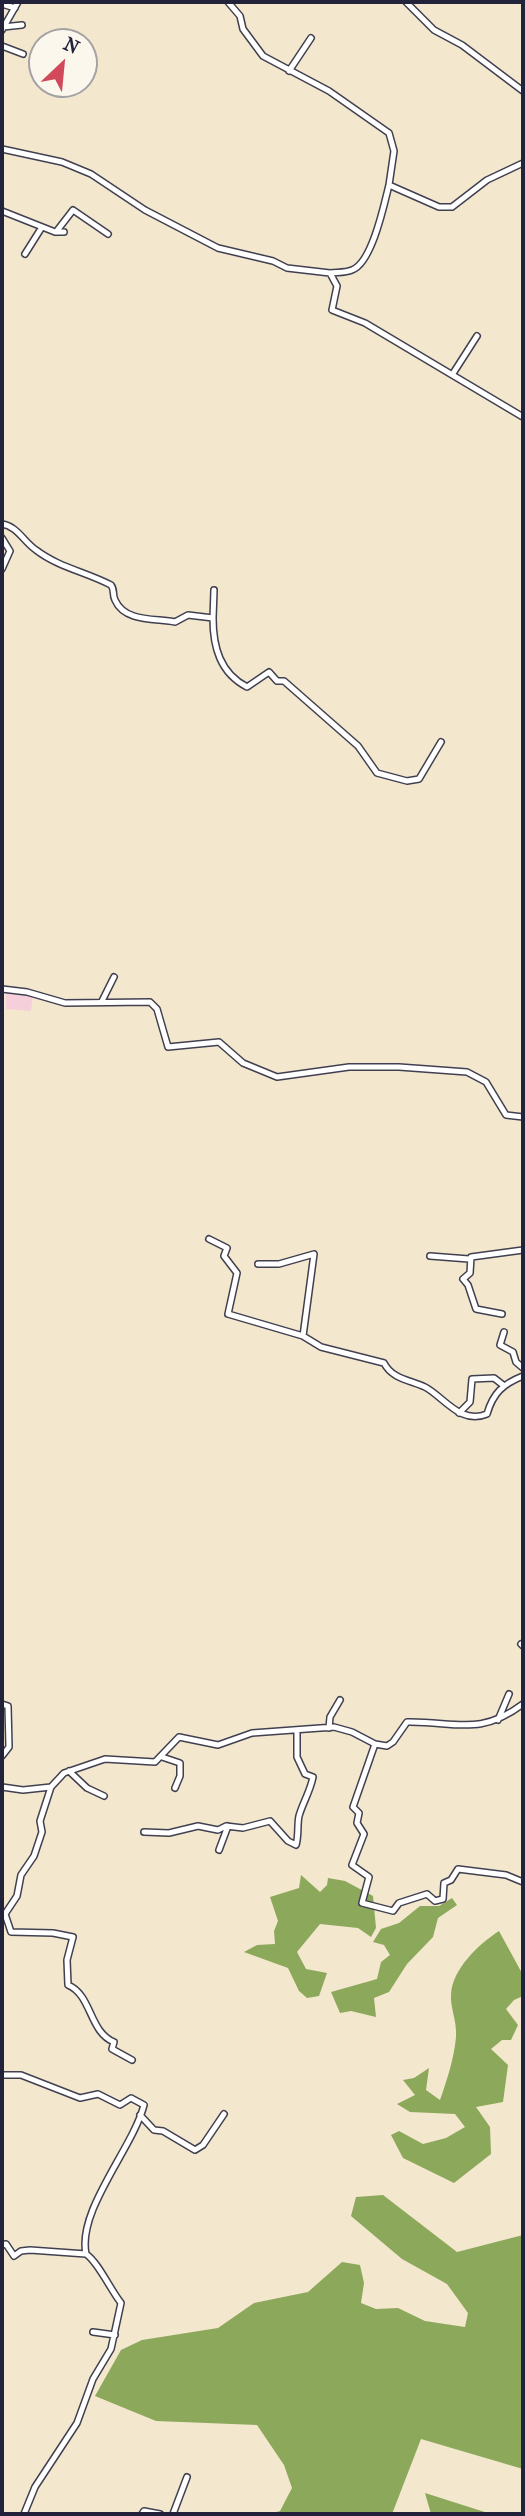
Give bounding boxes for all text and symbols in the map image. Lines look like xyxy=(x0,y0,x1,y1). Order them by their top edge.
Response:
north arrow xyxy=(28,28,98,98)
text: N xyxy=(60,33,83,59)

